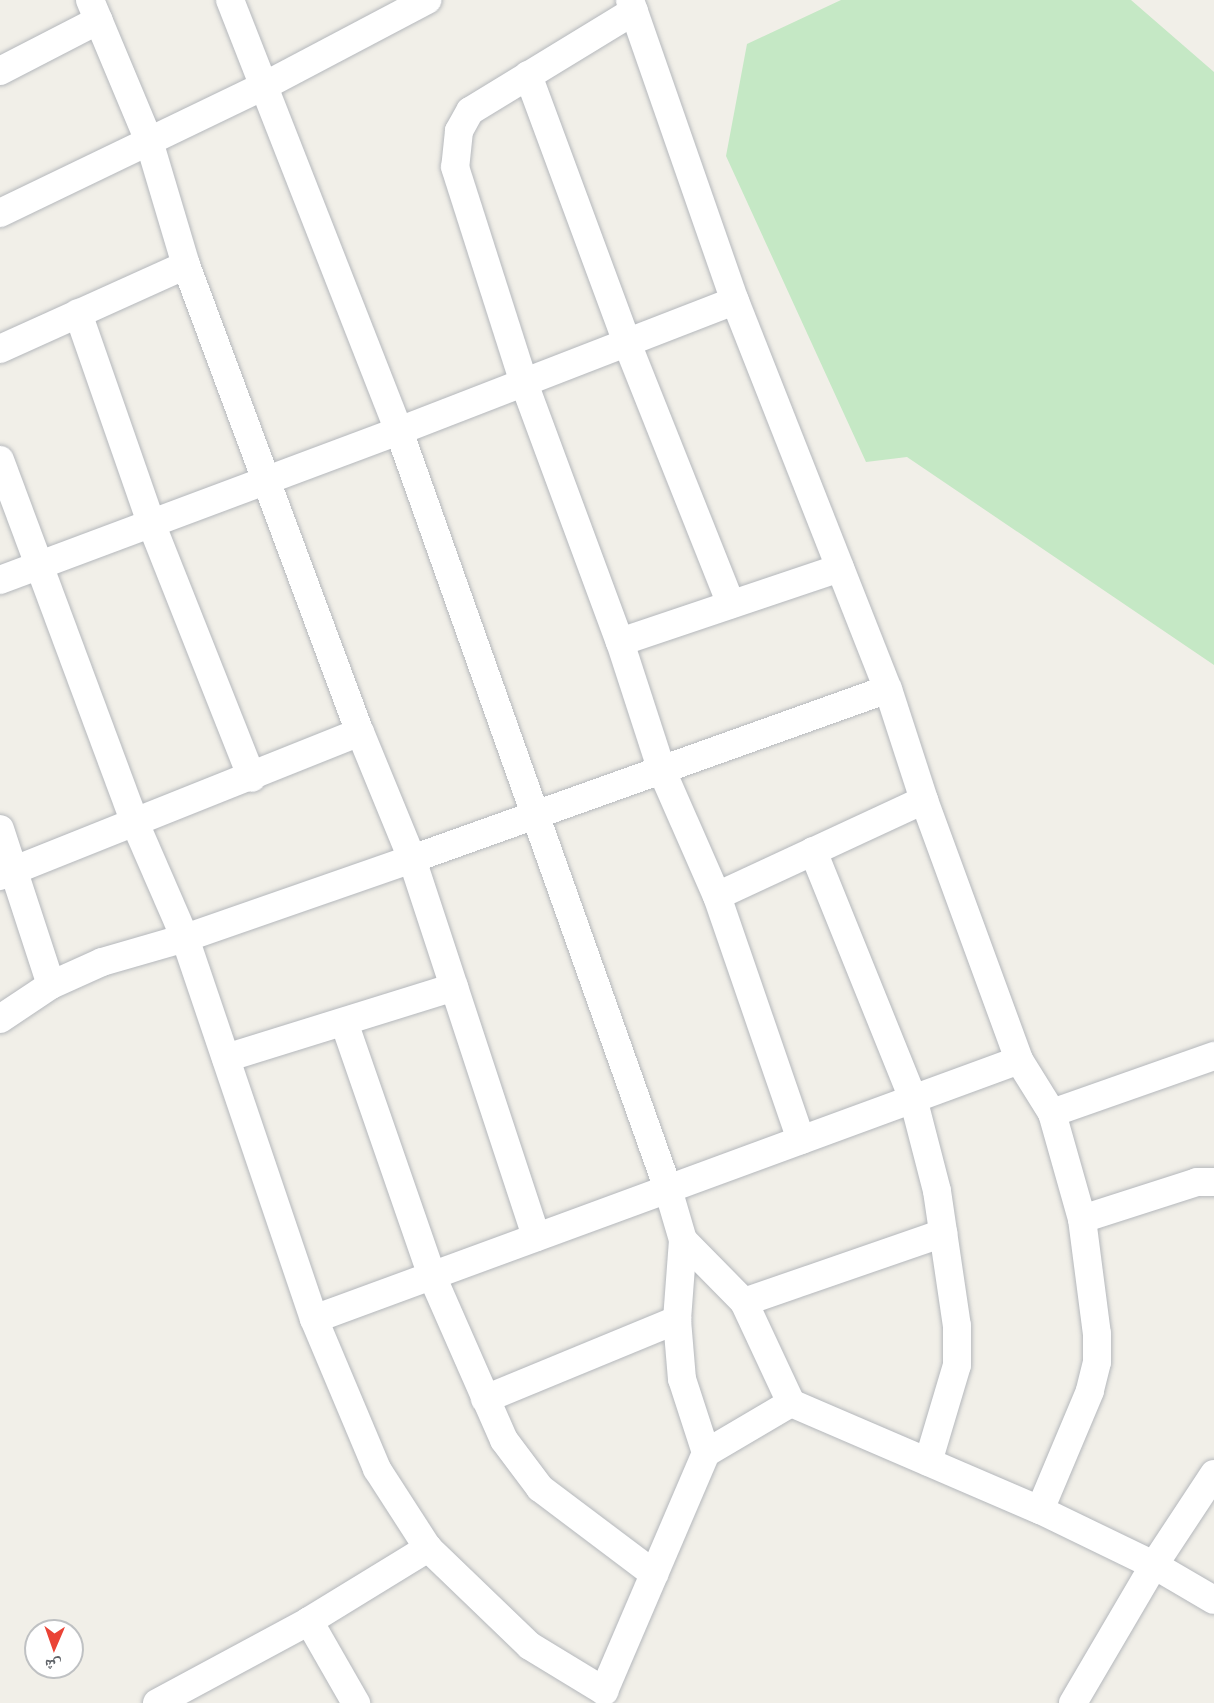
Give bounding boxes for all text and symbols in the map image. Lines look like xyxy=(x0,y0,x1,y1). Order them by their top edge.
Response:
north arrow xyxy=(24,1619,84,1679)
text: ش xyxy=(45,1656,62,1675)

